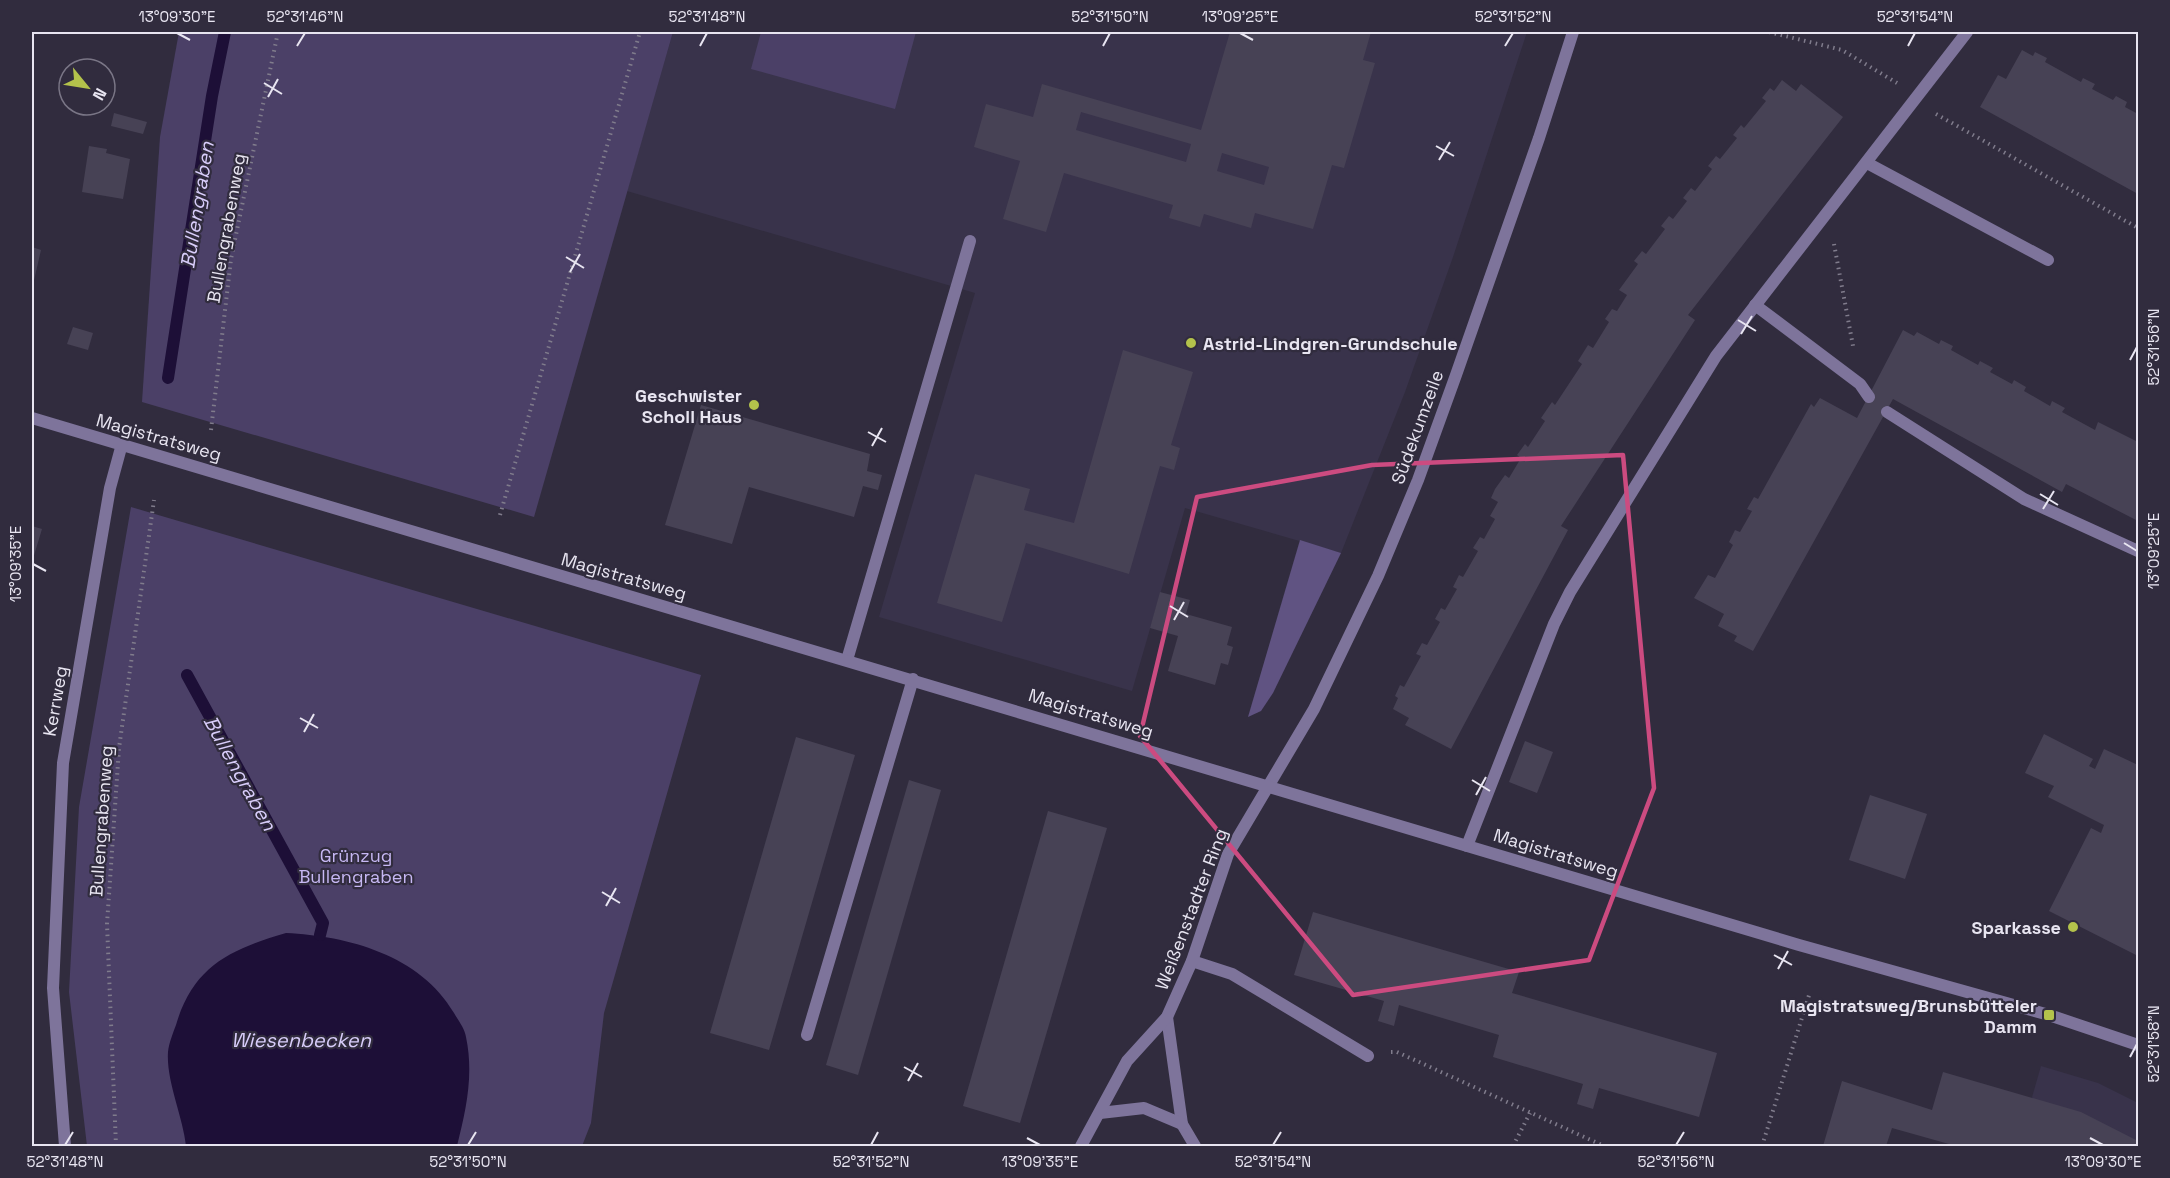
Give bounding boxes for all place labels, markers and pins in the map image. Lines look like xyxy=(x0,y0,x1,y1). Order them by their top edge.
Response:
place label: Astrid-Lindgren-Grundschule xyxy=(1203,332,1458,355)
marker: Astrid-Lindgren-Grundschule xyxy=(1184,336,1198,350)
place label: Geschwister Scholl Haus xyxy=(635,384,742,428)
marker: Geschwister Scholl Haus xyxy=(747,398,761,412)
place label: Sparkasse xyxy=(1972,916,2061,939)
marker: Sparkasse xyxy=(2066,920,2080,934)
place label: Magistratsweg/Brunsbütteler Damm xyxy=(1780,994,2037,1038)
marker: Magistratsweg/Brunsbütteler Damm xyxy=(2042,1008,2056,1022)

